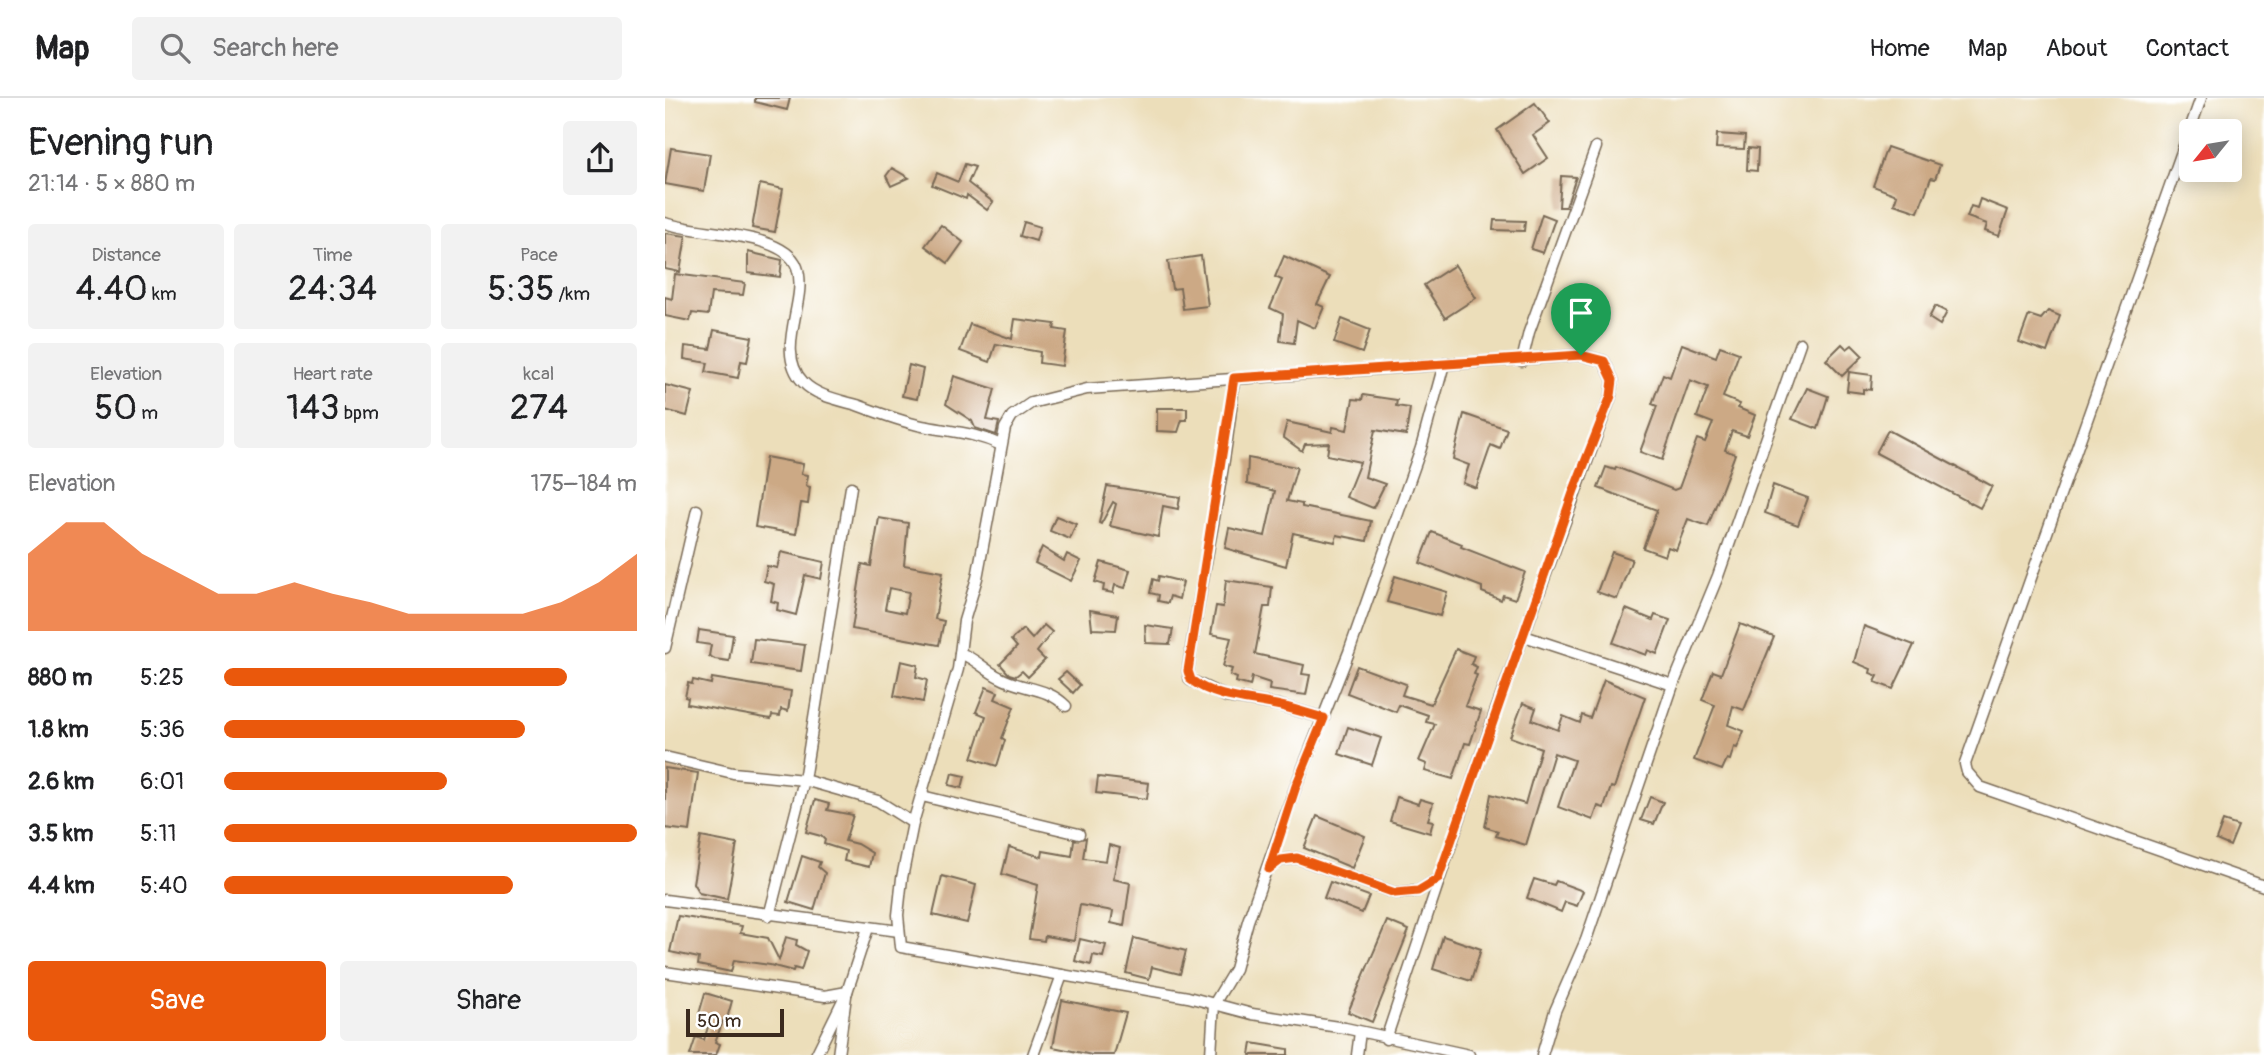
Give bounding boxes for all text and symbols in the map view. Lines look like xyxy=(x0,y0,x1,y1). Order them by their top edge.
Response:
search box xyxy=(132,17,622,80)
text: Map xyxy=(35,28,90,69)
icon: search xyxy=(156,29,194,67)
text: Search here xyxy=(212,32,339,64)
text: Home xyxy=(1869,34,1930,63)
text: Map xyxy=(1968,34,2008,63)
text: About xyxy=(2046,34,2108,63)
text: Contact xyxy=(2146,34,2229,63)
text: Evening run xyxy=(28,119,214,167)
north arrow xyxy=(2179,119,2242,182)
map controls xyxy=(2179,119,2242,182)
button: share xyxy=(563,121,637,195)
text: 21:14 · 5 × 880 m xyxy=(28,169,195,198)
text: Distance xyxy=(91,243,161,267)
text: Time xyxy=(313,243,352,267)
text: Pace xyxy=(520,243,558,267)
text: 4.40 xyxy=(76,267,148,311)
text: 24:34 xyxy=(288,267,377,311)
text: 5:35 xyxy=(488,267,554,311)
text: km xyxy=(148,282,177,306)
text: /km xyxy=(554,282,590,306)
pin xyxy=(1551,283,1611,355)
icon: arrive xyxy=(1562,294,1600,332)
text: Elevation xyxy=(90,362,162,386)
text: Heart rate xyxy=(292,362,373,386)
text: kcal xyxy=(523,362,554,386)
text: 50 xyxy=(94,386,137,430)
text: 143 xyxy=(286,386,340,430)
text: 274 xyxy=(510,386,568,430)
text: m xyxy=(137,401,158,425)
text: bpm xyxy=(340,401,379,425)
text: Elevation xyxy=(28,469,116,498)
text: 175–184 m xyxy=(530,469,637,498)
text: 880 m xyxy=(28,663,92,692)
text: 5:25 xyxy=(140,663,184,692)
text: 1.8 km xyxy=(28,715,89,744)
text: 5:36 xyxy=(140,715,185,744)
text: 2.6 km xyxy=(28,767,94,796)
text: 6:01 xyxy=(140,767,184,796)
text: 3.5 km xyxy=(28,819,93,848)
text: 5:11 xyxy=(140,819,177,848)
text: 4.4 km xyxy=(28,871,95,900)
text: 5:40 xyxy=(140,871,188,900)
button: Save xyxy=(28,961,326,1041)
button: Share xyxy=(340,961,637,1041)
scale bar xyxy=(686,1006,784,1038)
text: 50 m xyxy=(697,1009,741,1033)

